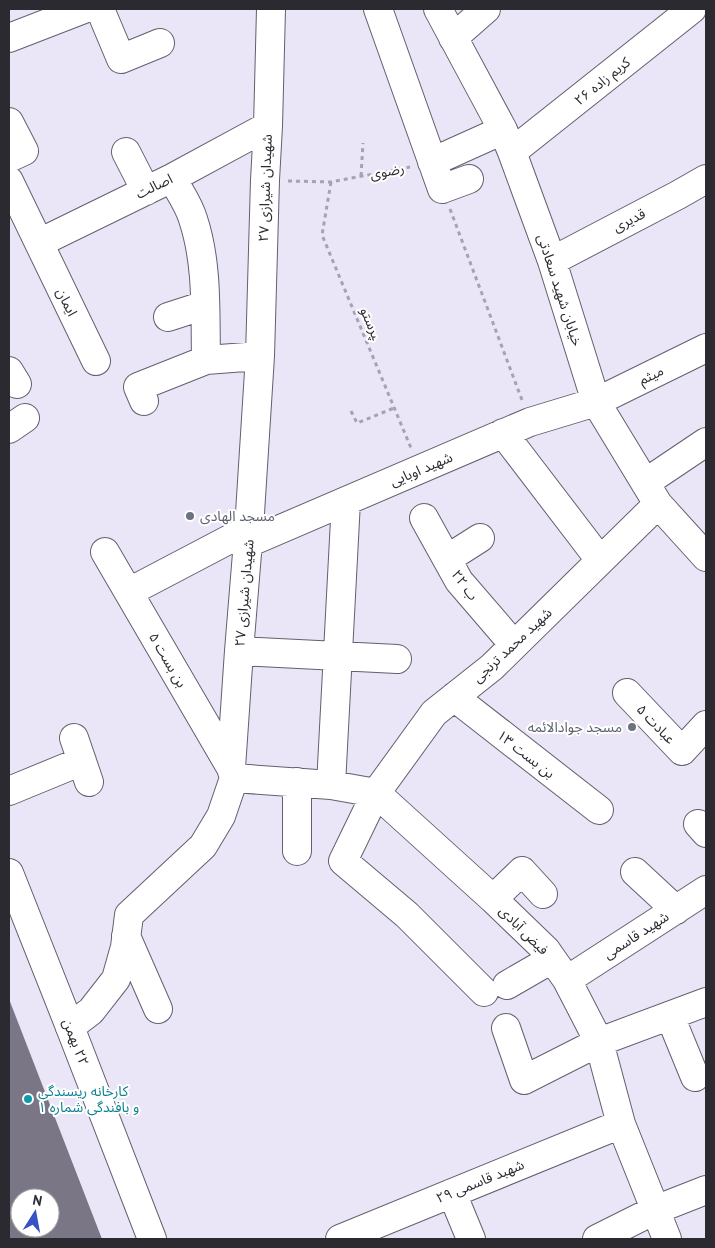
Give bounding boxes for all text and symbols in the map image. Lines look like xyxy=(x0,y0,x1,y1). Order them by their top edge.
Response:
street label: کریم زاده ۲۶ xyxy=(570,53,635,111)
street label: شهیدان شیرازی ۲۷ xyxy=(254,134,276,242)
street label: رضوی xyxy=(368,159,406,183)
street label: اصالت xyxy=(133,169,175,203)
street label: قدیری xyxy=(610,204,648,236)
street label: خیابان شهید سعادتی xyxy=(533,232,587,348)
street label: ایمان xyxy=(52,285,82,319)
street label: ‍‍‍‍‍پرستو xyxy=(355,304,386,343)
street label: میثم xyxy=(636,361,667,391)
street label: شهید اوبایی xyxy=(387,448,455,490)
place label: مسجد الهادی xyxy=(200,507,275,525)
marker: مسجد الهادی xyxy=(184,510,196,522)
street label: شهیدان شیرازی ۲۷ xyxy=(230,539,258,647)
street label: ب ۲۲ xyxy=(448,566,482,604)
street label: شهید محمد ترنجی xyxy=(468,604,556,686)
street label: بن بست ۵ xyxy=(145,629,191,691)
street label: عبادت ۵ xyxy=(633,700,679,748)
place label: مسجد جوادالائمه xyxy=(528,718,622,736)
marker: مسجد جوادالائمه xyxy=(626,721,638,733)
street label: بن بست ۱۳ xyxy=(493,726,559,782)
street label: فیض آبادی xyxy=(496,902,552,958)
street label: شهید قاسمی xyxy=(600,907,672,963)
street label: ٢٢ بهمن xyxy=(59,1016,93,1068)
place label: کارخانه ریسندگی و بافندگی شماره ۱ xyxy=(38,1082,139,1116)
marker: کارخانه ریسندگی و بافندگی شماره ۱ xyxy=(22,1093,34,1105)
street label: شهبد قاسمی ۲۹ xyxy=(433,1155,527,1207)
north arrow xyxy=(10,1188,60,1238)
text: N xyxy=(31,1191,44,1210)

